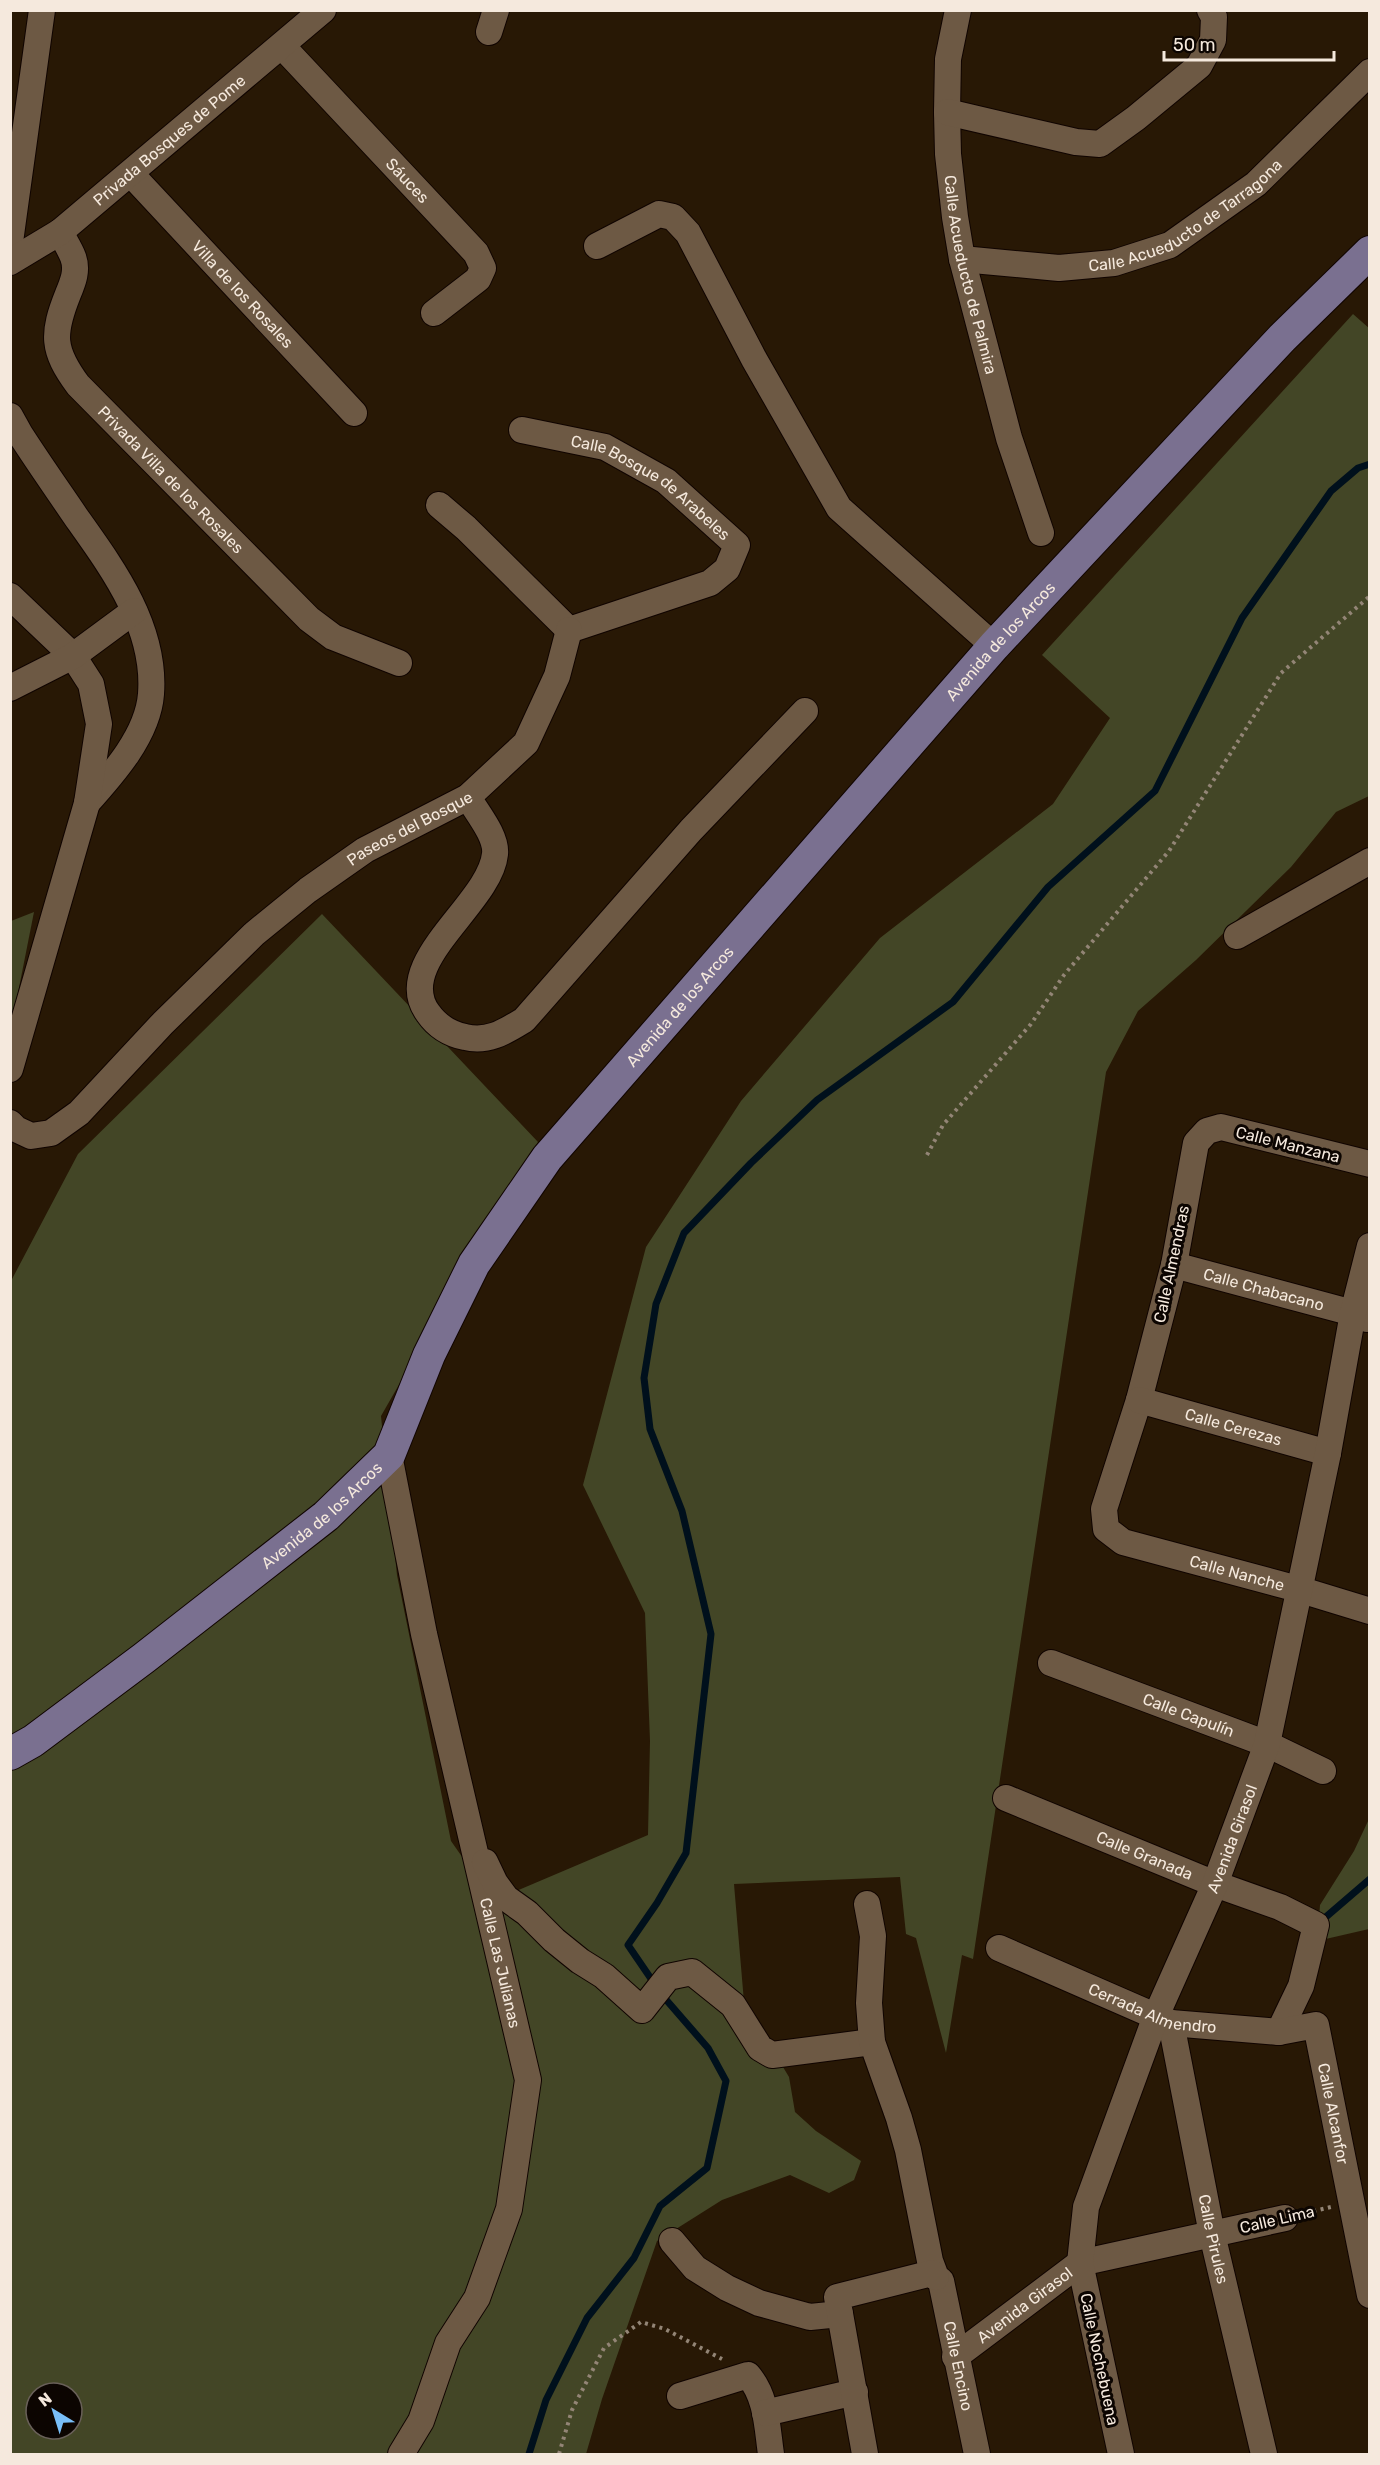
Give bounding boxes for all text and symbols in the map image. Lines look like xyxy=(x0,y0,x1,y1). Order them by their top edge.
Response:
scale bar xyxy=(1164,24,1334,62)
text: 50 m xyxy=(1173,34,1216,56)
street label: Privada Bosques de Pome xyxy=(89,71,249,210)
street label: Sáuces xyxy=(382,154,433,207)
street label: Calle Acueducto de Tarragona xyxy=(1088,155,1286,275)
street label: Calle Acueducto de Palmira xyxy=(940,174,1001,376)
street label: Villa de los Rosales xyxy=(188,237,297,352)
street label: Privada Villa de los Rosales xyxy=(94,402,248,557)
street label: Calle Bosque de Arabeles xyxy=(569,431,734,544)
street label: Avenida de los Arcos xyxy=(942,578,1059,705)
street label: Paseos del Bosque xyxy=(343,787,476,870)
street label: Avenida de los Arcos xyxy=(622,942,738,1071)
street label: Calle Manzana xyxy=(1234,1122,1342,1167)
street label: Calle Almendras xyxy=(1150,1204,1193,1325)
street label: Calle Chabacano xyxy=(1201,1264,1326,1315)
street label: Calle Cerezas xyxy=(1183,1404,1284,1450)
street label: Avenida de los Arcos xyxy=(258,1458,386,1573)
street label: Calle Nanche xyxy=(1188,1551,1287,1595)
street label: Calle Capulín xyxy=(1140,1689,1237,1741)
street label: Avenida Girasol xyxy=(1203,1782,1261,1896)
street label: Calle Granada xyxy=(1093,1827,1196,1884)
street label: Calle Las Julianas xyxy=(476,1896,525,2030)
street label: Cerrada Almendro xyxy=(1085,1979,1217,2037)
street label: Calle Alcanfor xyxy=(1314,2061,1353,2166)
street label: Calle Pirules xyxy=(1194,2193,1232,2286)
street label: Calle Lima xyxy=(1238,2202,1316,2237)
street label: Avenida Girasol xyxy=(973,2263,1076,2347)
street label: Calle Nochebuena xyxy=(1076,2291,1123,2427)
street label: Calle Encino xyxy=(940,2319,977,2413)
north arrow xyxy=(24,2381,84,2441)
text: N xyxy=(35,2389,55,2411)

